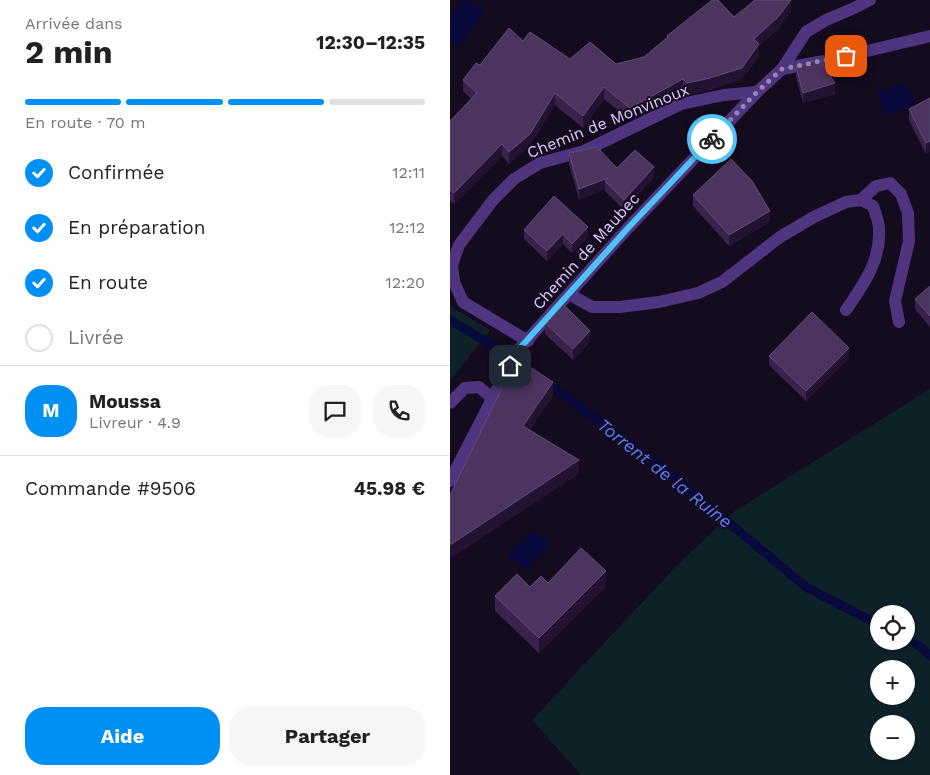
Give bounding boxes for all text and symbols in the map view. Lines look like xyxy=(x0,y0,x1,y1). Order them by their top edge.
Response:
text: Arrivée dans xyxy=(25,14,123,33)
text: 12:30–12:35 xyxy=(316,31,425,54)
text: 2 min xyxy=(25,33,113,71)
pin xyxy=(825,35,867,77)
icon: bag xyxy=(832,42,860,70)
street label: Chemin de Monvinoux xyxy=(524,80,692,162)
text: En route · 70 m xyxy=(25,113,145,132)
courier xyxy=(687,114,737,164)
icon: bike xyxy=(698,125,726,153)
icon: check xyxy=(25,159,53,187)
text: Confirmée xyxy=(68,161,164,184)
text: 12:11 xyxy=(392,163,425,182)
street label: Chemin de Maubec xyxy=(529,189,643,313)
icon: check xyxy=(25,214,53,242)
text: En préparation xyxy=(68,216,205,239)
text: 12:12 xyxy=(389,218,425,237)
icon: check xyxy=(25,269,53,297)
text: En route xyxy=(68,271,148,294)
text: 12:20 xyxy=(385,273,425,292)
text: Livrée xyxy=(68,326,124,349)
pin xyxy=(489,345,531,387)
icon: home xyxy=(496,352,524,380)
button: chat xyxy=(309,385,361,437)
button: phone xyxy=(373,385,425,437)
text: Moussa xyxy=(89,390,161,413)
text: M xyxy=(42,399,60,422)
text: Livreur · 4.9 xyxy=(89,413,181,432)
water label: Torrent de la Ruine xyxy=(593,414,737,532)
text: Commande #9506 xyxy=(25,477,196,500)
text: 45.98 € xyxy=(354,477,425,500)
map controls xyxy=(870,605,915,760)
button: locate xyxy=(870,605,915,650)
button: + xyxy=(870,660,915,705)
button: Aide xyxy=(25,707,220,765)
button: Partager xyxy=(230,707,425,765)
button: − xyxy=(870,715,915,760)

